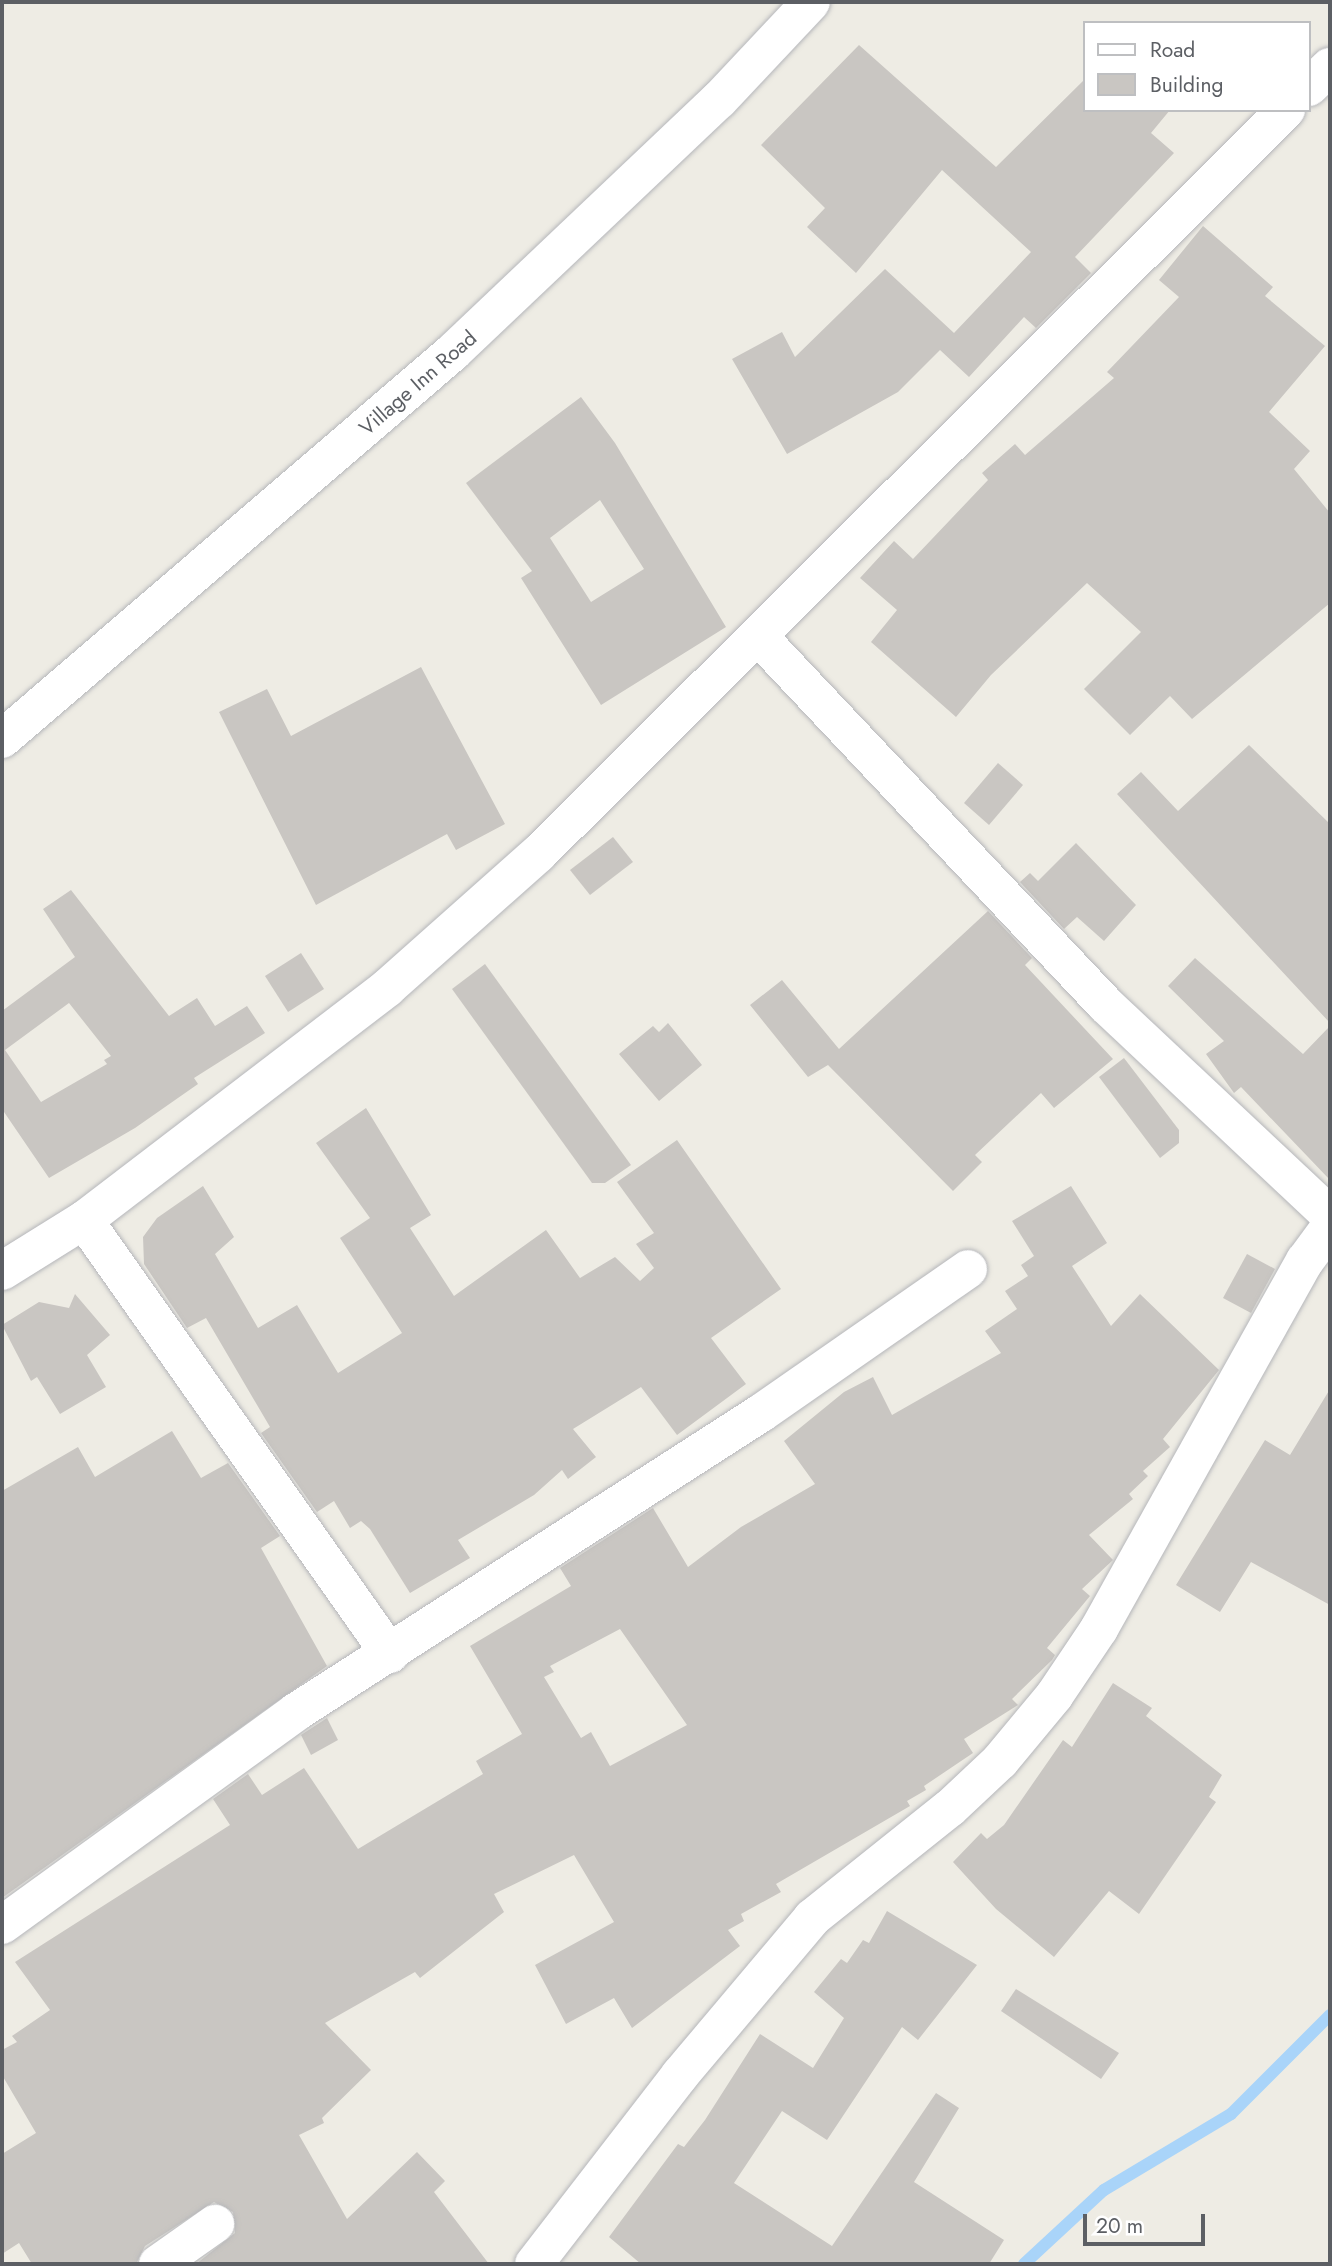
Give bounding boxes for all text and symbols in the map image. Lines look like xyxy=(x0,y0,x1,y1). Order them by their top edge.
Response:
legend xyxy=(1084,21,1311,112)
text: Road xyxy=(1150,35,1195,65)
text: Building xyxy=(1150,70,1223,100)
street label: Village Inn Road xyxy=(354,325,482,441)
scale bar xyxy=(1087,2200,1210,2244)
text: 20 m xyxy=(1096,2211,1143,2241)

